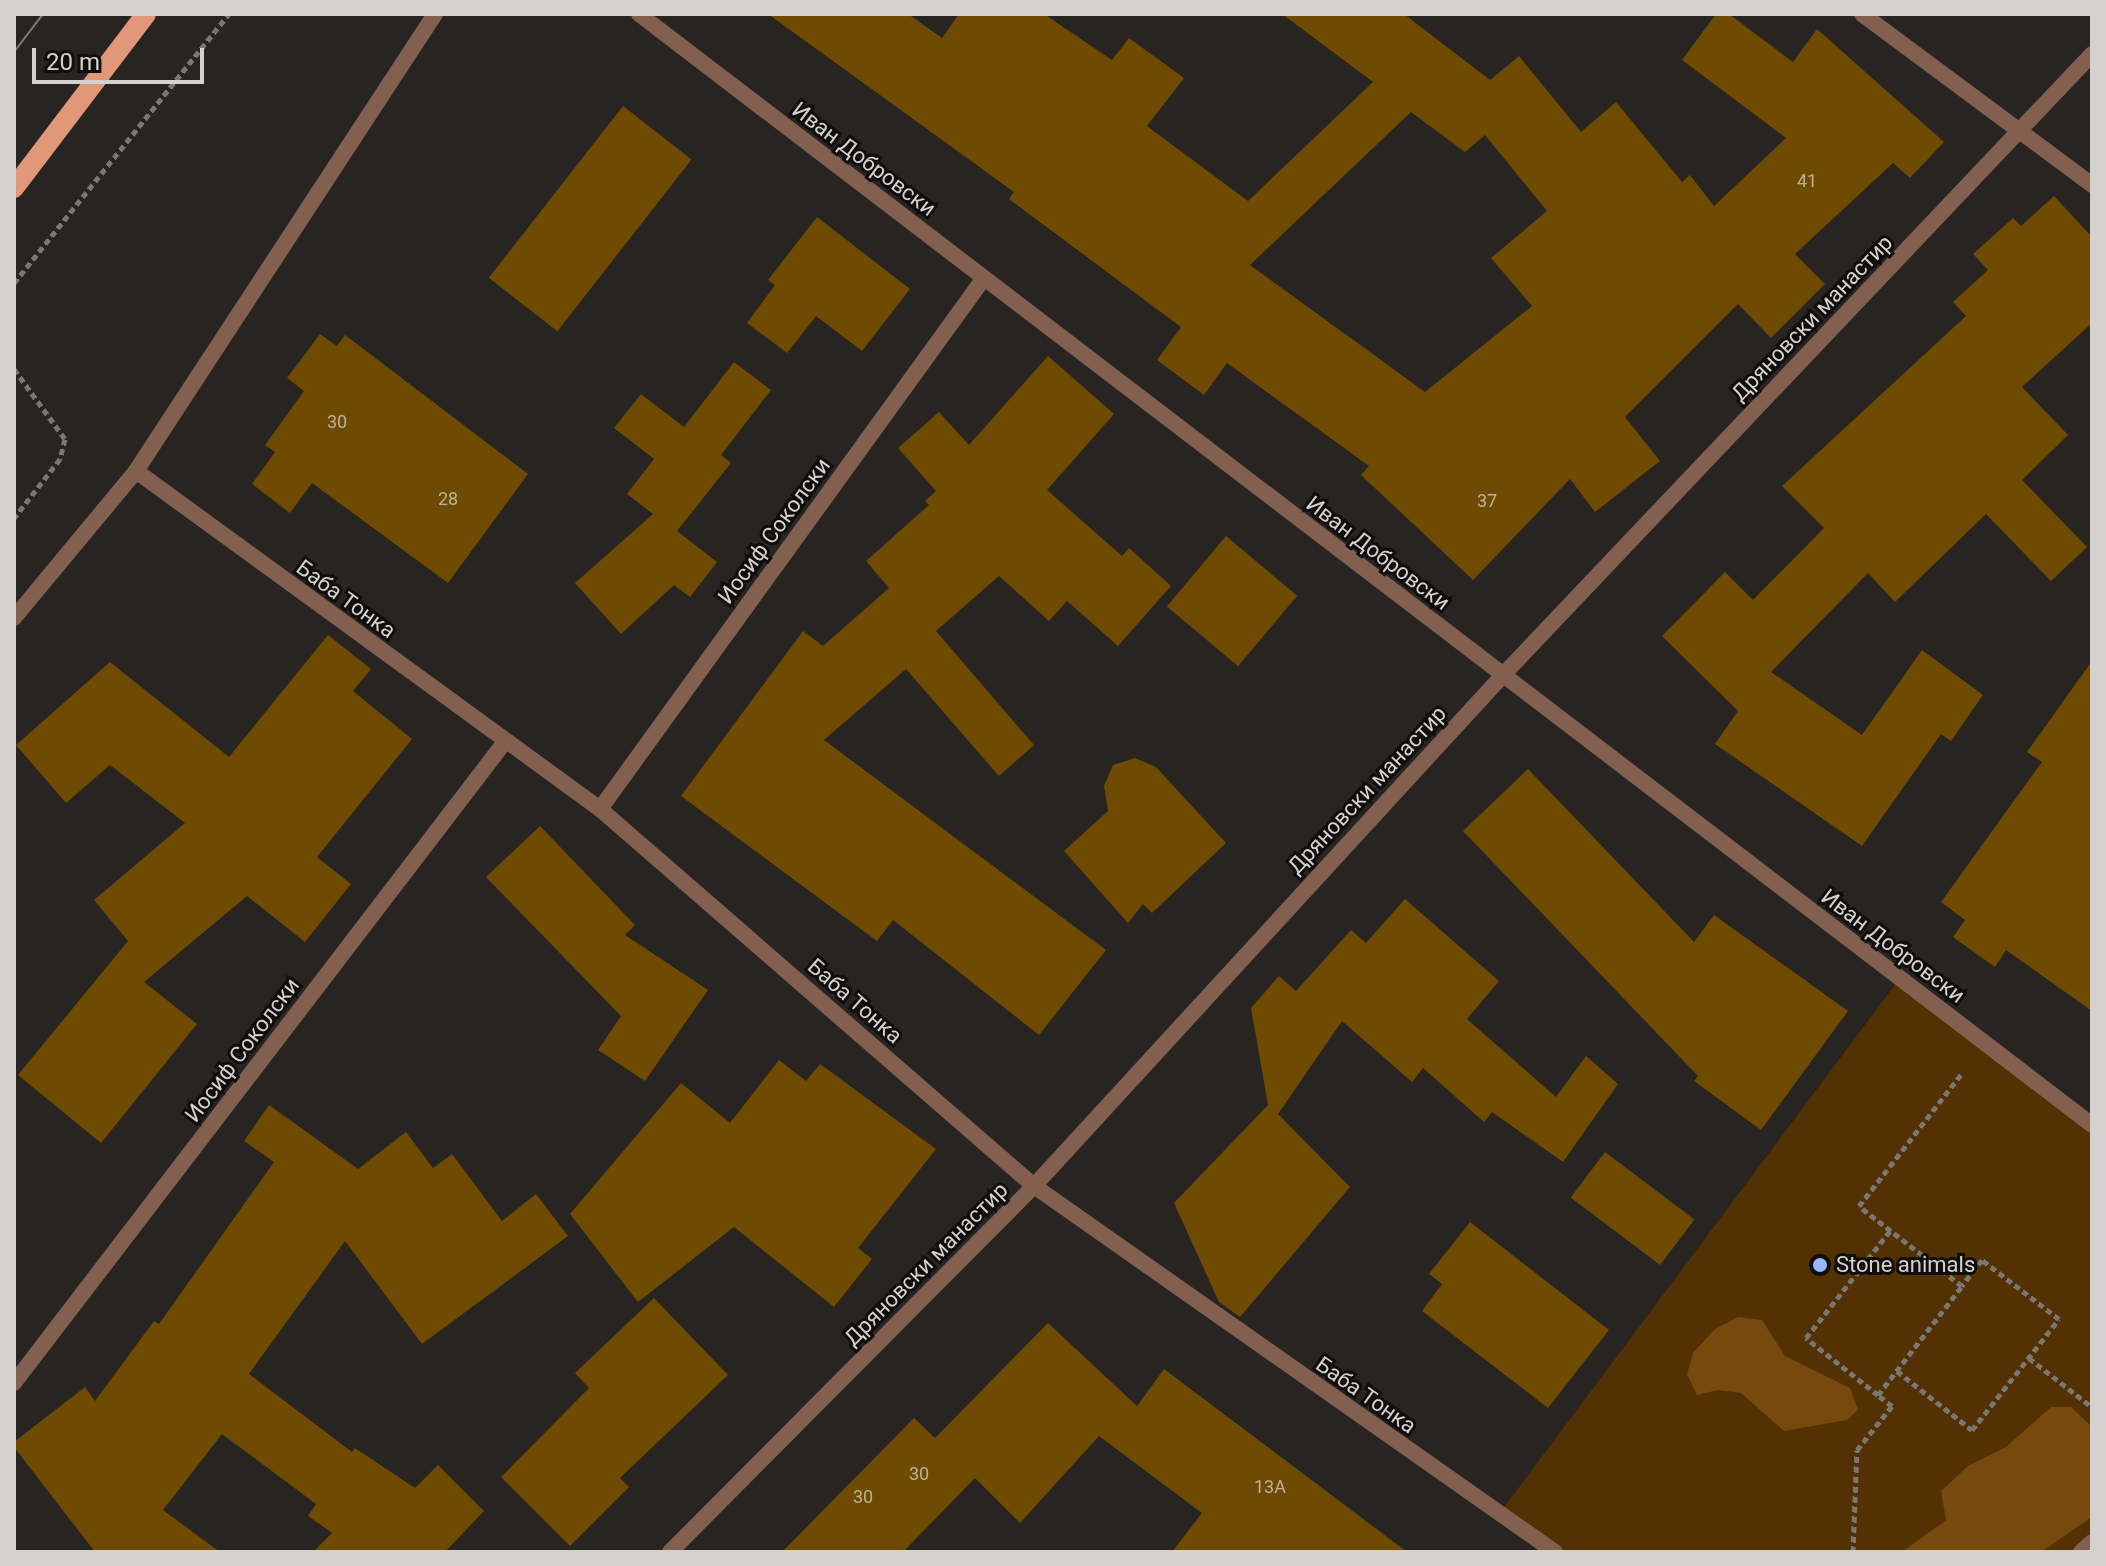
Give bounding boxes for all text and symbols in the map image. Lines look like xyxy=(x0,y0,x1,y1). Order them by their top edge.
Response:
scale bar xyxy=(36,32,208,82)
text: 20 m xyxy=(46,48,100,76)
street label: Иван Добровски xyxy=(787,96,941,222)
house number: 41 xyxy=(1797,170,1817,192)
street label: Дряновски манастир xyxy=(1726,230,1898,406)
house number: 30 xyxy=(327,411,347,433)
street label: Иосиф Соколски xyxy=(712,453,836,609)
house number: 28 xyxy=(438,488,458,510)
street label: Иван Добровски xyxy=(1301,490,1455,616)
house number: 37 xyxy=(1477,490,1497,512)
street label: Баба Тонка xyxy=(291,554,401,644)
street label: Дряновски манастир xyxy=(1282,700,1452,880)
street label: Иван Добровски xyxy=(1816,883,1970,1009)
street label: Баба Тонка xyxy=(802,953,908,1049)
street label: Иосиф Соколски xyxy=(179,973,305,1127)
street label: Дряновски манастир xyxy=(839,1177,1013,1351)
place label: Stone animals xyxy=(1836,1252,1975,1278)
marker: Stone animals xyxy=(1811,1256,1829,1274)
street label: Баба Тонка xyxy=(1311,1351,1421,1439)
house number: 30 xyxy=(909,1463,929,1485)
house number: 13А xyxy=(1254,1476,1286,1498)
house number: 30 xyxy=(853,1486,873,1508)

